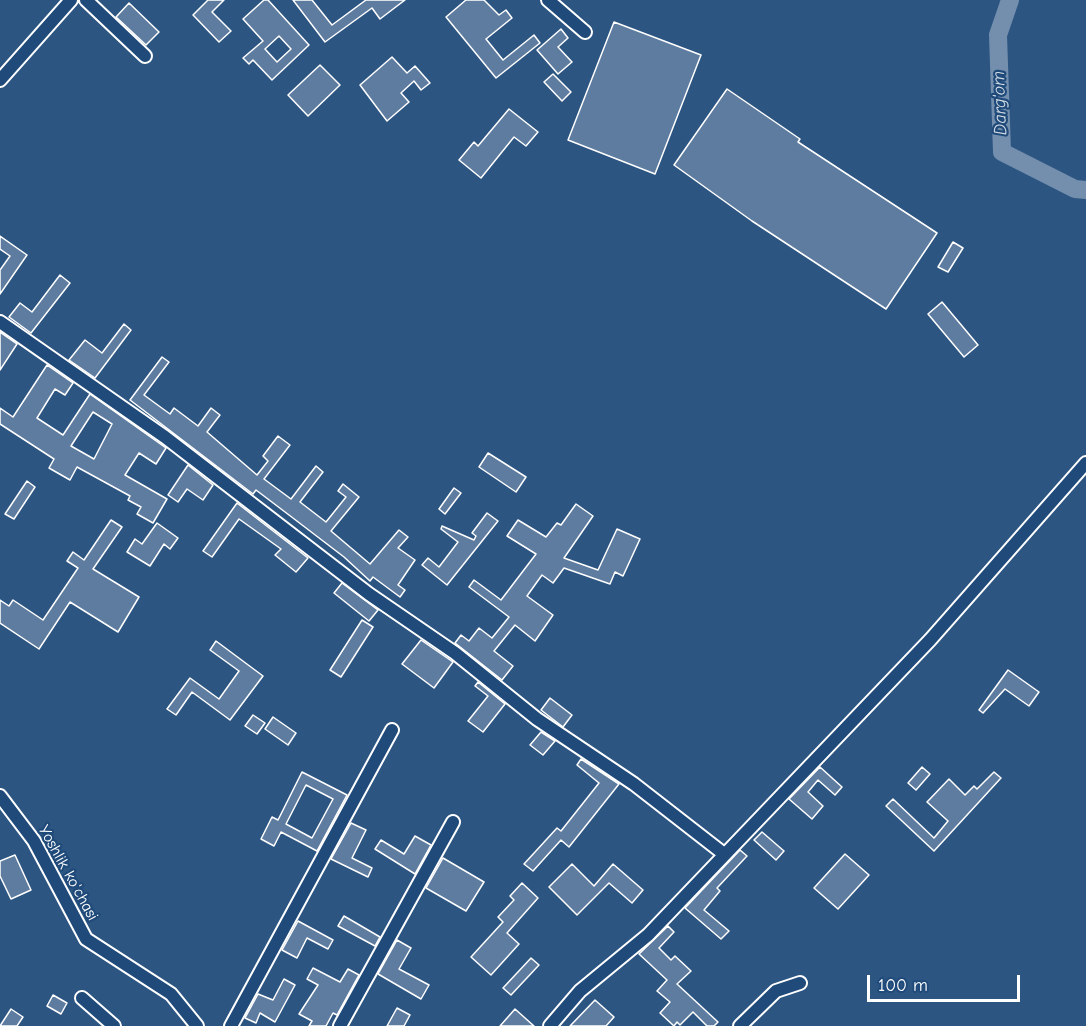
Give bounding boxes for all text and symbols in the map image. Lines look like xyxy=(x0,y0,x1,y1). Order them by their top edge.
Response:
water label: Darg'om xyxy=(988,71,1012,135)
street label: Yoshlik ko'chasi xyxy=(34,822,102,924)
scale bar xyxy=(870,963,1023,1001)
text: 100 m xyxy=(878,975,928,996)

